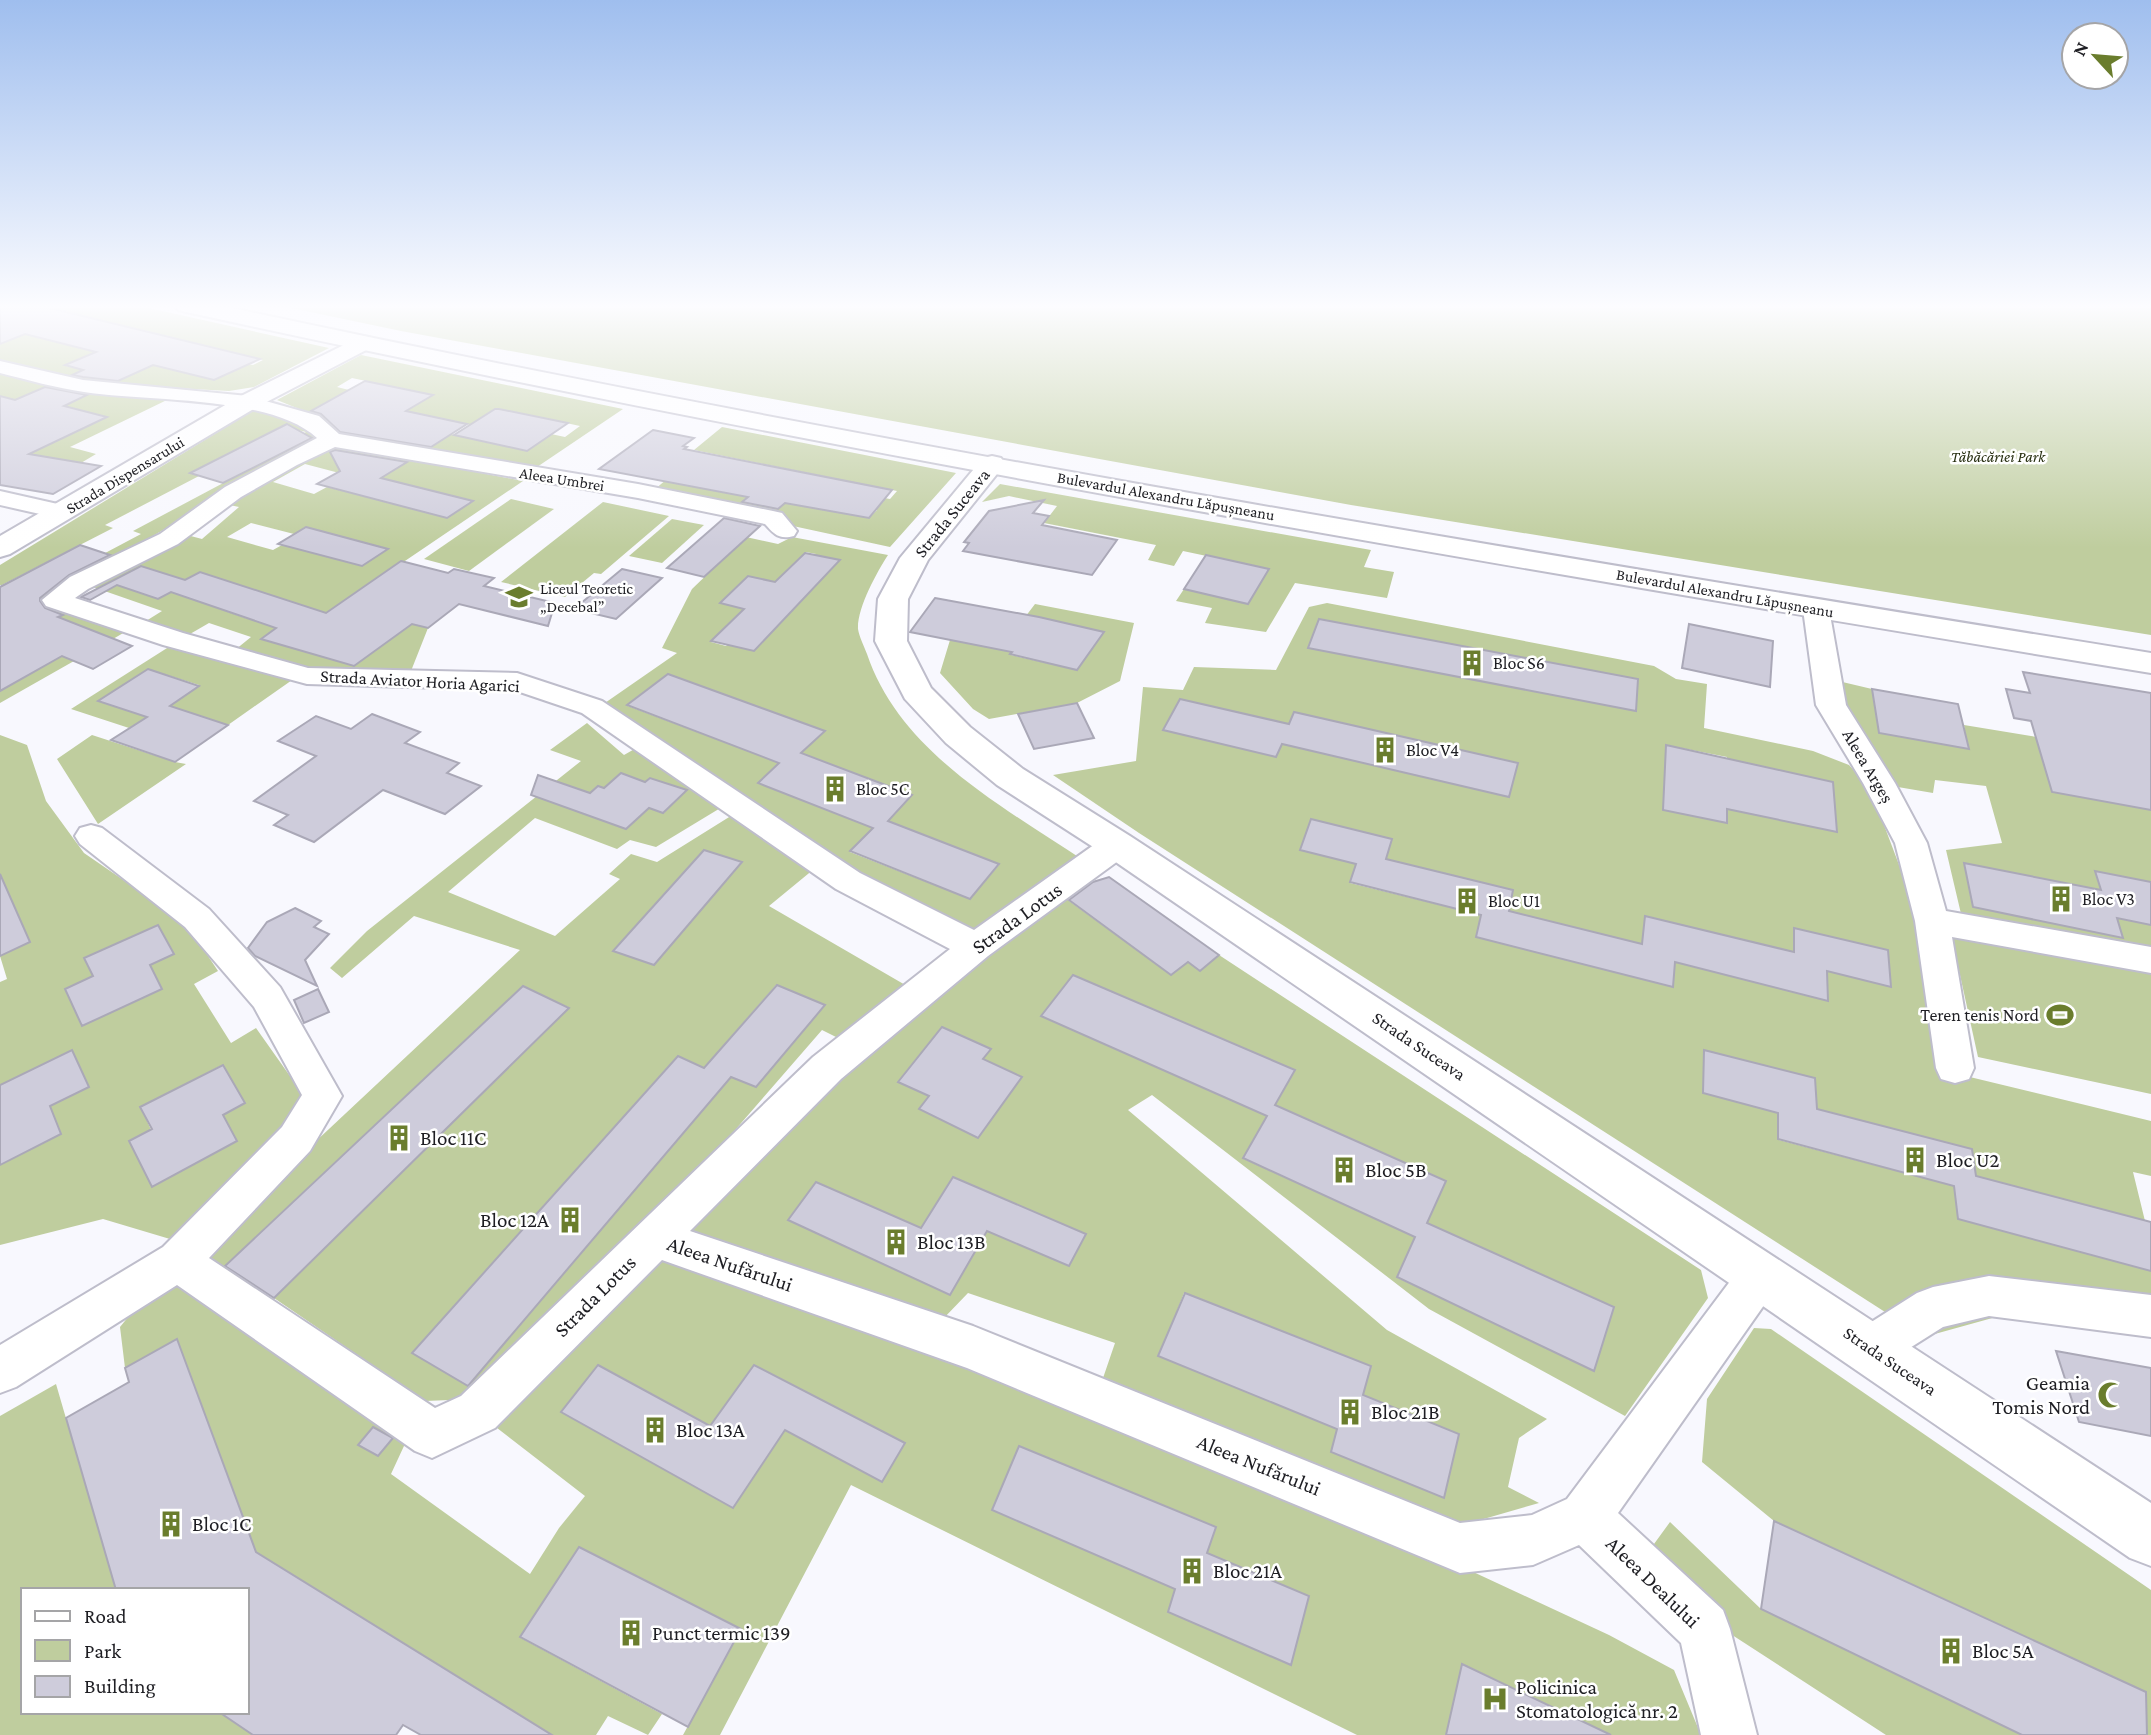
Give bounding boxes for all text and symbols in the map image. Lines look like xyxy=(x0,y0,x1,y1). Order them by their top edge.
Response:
north arrow xyxy=(2060,21,2130,91)
text: N xyxy=(2068,38,2092,59)
street label: Strada Dispensarului xyxy=(63,433,187,518)
park label: Tăbăcăriei Park xyxy=(1951,448,2046,465)
street label: Aleea Umbrei xyxy=(518,464,606,494)
street label: Strada Suceava xyxy=(910,465,994,561)
street label: Bulevardul Alexandru Lăpușneanu xyxy=(1056,468,1276,526)
street label: Bulevardul Alexandru Lăpușneanu xyxy=(1615,565,1835,623)
place label: Liceul Teoretic „Decebal” xyxy=(540,580,633,615)
school or university icon: Liceul Teoretic „Decebal” xyxy=(504,582,534,612)
building icon: Bloc S6 xyxy=(1457,648,1487,678)
place label: Bloc S6 xyxy=(1493,653,1545,673)
street label: Strada Aviator Horia Agarici xyxy=(320,666,520,696)
street label: Aleea Argeș xyxy=(1836,726,1898,807)
building icon: Bloc V4 xyxy=(1370,735,1400,765)
place label: Bloc V4 xyxy=(1406,740,1459,760)
building icon: Bloc 5C xyxy=(820,774,850,804)
place label: Bloc 5C xyxy=(856,779,910,799)
street label: Strada Lotus xyxy=(967,877,1067,959)
building icon: Bloc V3 xyxy=(2046,884,2076,914)
building icon: Bloc U1 xyxy=(1452,886,1482,916)
place label: Bloc V3 xyxy=(2082,889,2135,909)
place label: Bloc U1 xyxy=(1488,891,1540,911)
sports icon: Teren tenis Nord xyxy=(2045,1000,2075,1030)
place label: Teren tenis Nord xyxy=(1920,1005,2040,1025)
street label: Strada Suceava xyxy=(1369,1008,1469,1084)
building icon: Bloc 11C xyxy=(384,1123,414,1153)
place label: Bloc 11C xyxy=(420,1126,486,1150)
building icon: Bloc U2 xyxy=(1900,1145,1930,1175)
place label: Bloc U2 xyxy=(1936,1148,2000,1172)
building icon: Bloc 5B xyxy=(1329,1155,1359,1185)
place label: Bloc 5B xyxy=(1365,1158,1426,1182)
building icon: Bloc 12A xyxy=(555,1205,585,1235)
place label: Bloc 12A xyxy=(480,1208,549,1232)
building icon: Bloc 13B xyxy=(881,1227,911,1257)
place label: Bloc 13B xyxy=(917,1230,986,1254)
street label: Aleea Nufărului xyxy=(664,1231,796,1297)
street label: Strada Lotus xyxy=(549,1250,641,1342)
street label: Strada Suceava xyxy=(1840,1323,1940,1399)
place label: Geamia Tomis Nord xyxy=(1992,1371,2090,1419)
mosque icon: Geamia Tomis Nord xyxy=(2096,1380,2126,1410)
building icon: Bloc 21B xyxy=(1335,1397,1365,1427)
place label: Bloc 21B xyxy=(1371,1400,1440,1424)
building icon: Bloc 13A xyxy=(640,1415,670,1445)
place label: Bloc 13A xyxy=(676,1418,745,1442)
street label: Aleea Nufărului xyxy=(1194,1429,1325,1501)
building icon: Bloc 1C xyxy=(156,1509,186,1539)
place label: Bloc 1C xyxy=(192,1512,251,1536)
street label: Aleea Dealului xyxy=(1601,1531,1705,1633)
building icon: Bloc 21A xyxy=(1177,1556,1207,1586)
place label: Bloc 21A xyxy=(1213,1559,1282,1583)
legend xyxy=(21,1588,248,1714)
text: Road xyxy=(84,1604,127,1628)
building icon: Punct termic 139 xyxy=(616,1618,646,1648)
place label: Punct termic 139 xyxy=(652,1621,791,1645)
building icon: Bloc 5A xyxy=(1936,1636,1966,1666)
text: Park xyxy=(84,1639,121,1663)
place label: Bloc 5A xyxy=(1972,1639,2034,1663)
text: Building xyxy=(84,1674,156,1698)
place label: Policinica Stomatologică nr. 2 xyxy=(1516,1675,1678,1723)
hospital icon: Policinica Stomatologică nr. 2 xyxy=(1480,1684,1510,1714)

